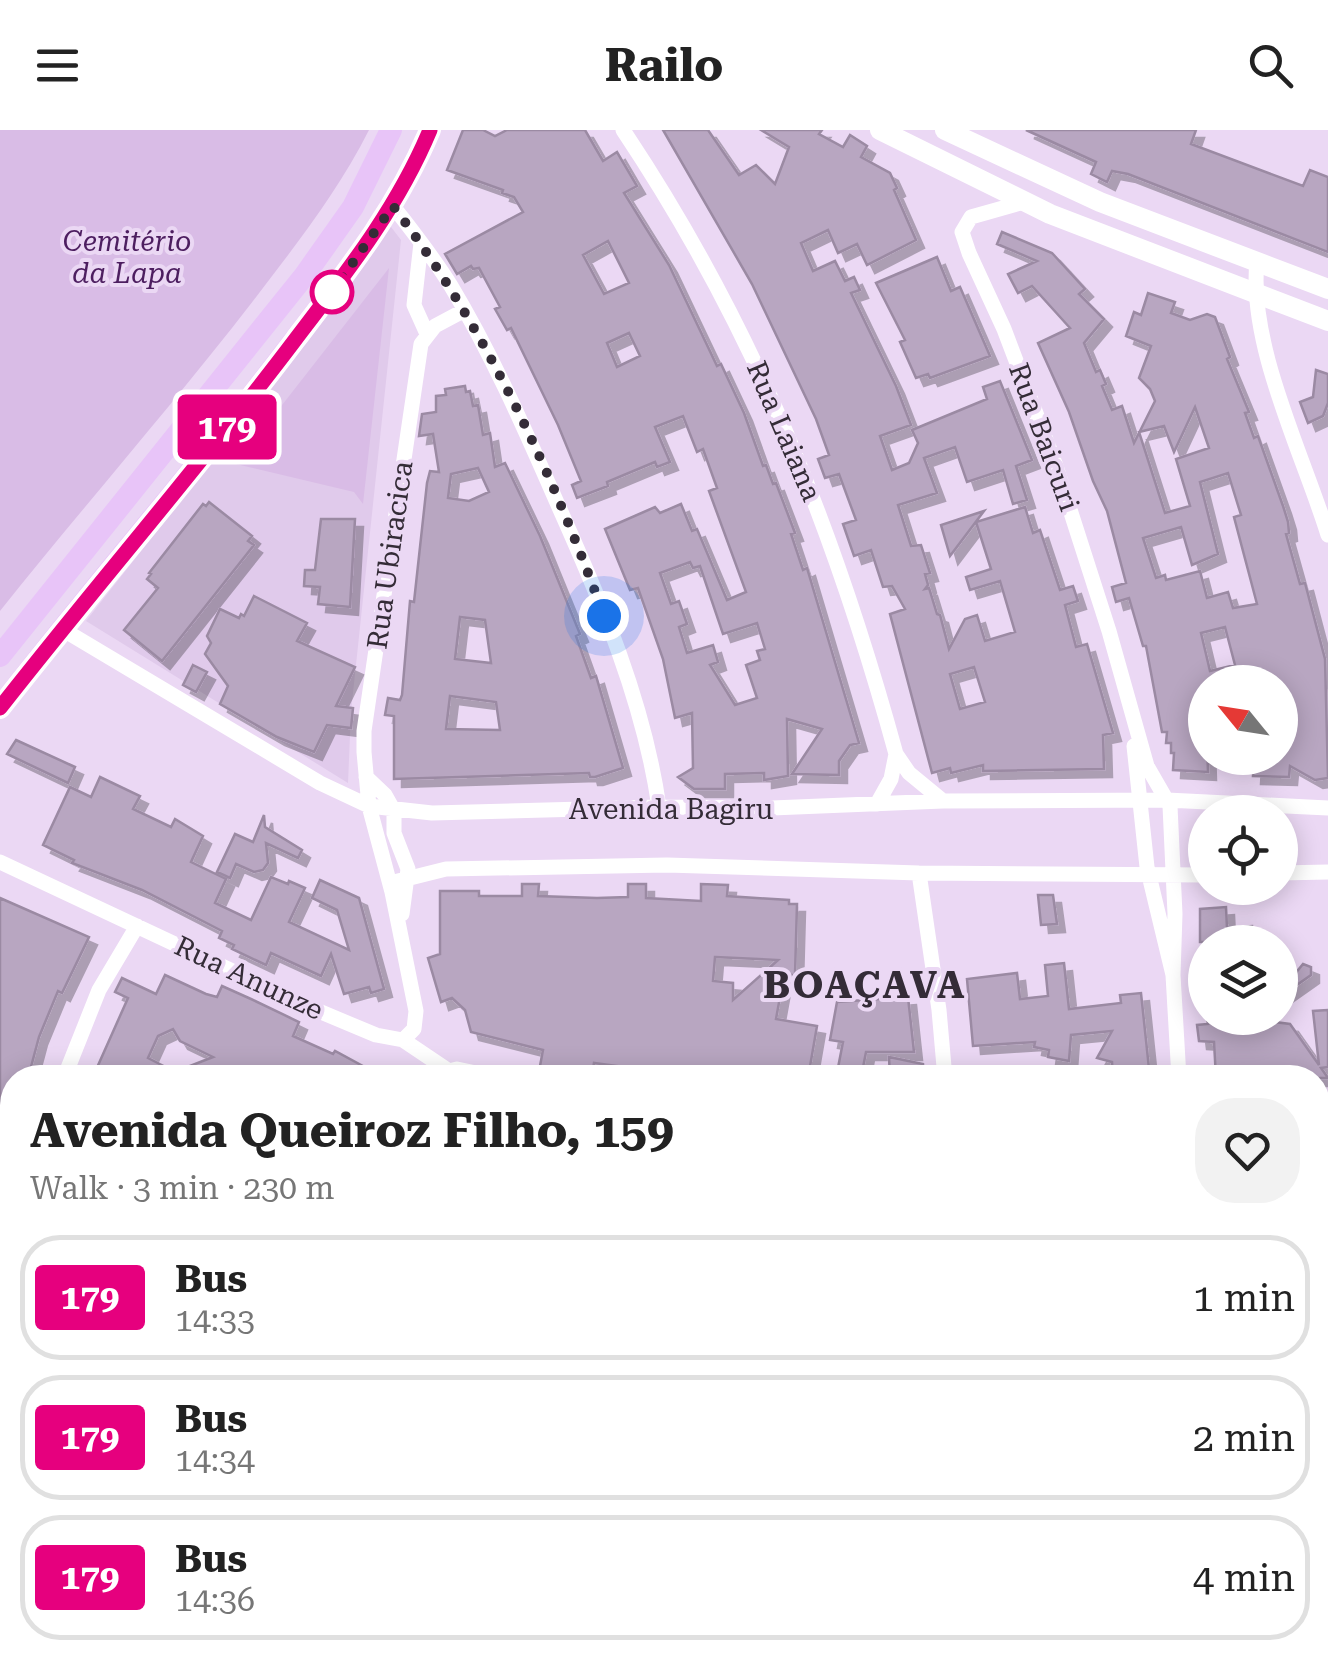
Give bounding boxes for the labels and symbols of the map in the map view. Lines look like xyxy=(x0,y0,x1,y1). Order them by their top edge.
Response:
park label: Cemitério da Lapa xyxy=(63,225,191,290)
unlabelled marker xyxy=(311,271,353,313)
street label: Rua Laiana xyxy=(740,356,828,506)
street label: Rua Baicuri xyxy=(1002,359,1086,515)
line badge: 179 xyxy=(170,394,284,460)
street label: Rua Ubiracica xyxy=(360,459,420,651)
your location xyxy=(579,591,629,641)
north arrow xyxy=(1188,665,1298,775)
street label: Avenida Bagiru xyxy=(569,793,773,826)
street label: Rua Anunze xyxy=(169,929,329,1027)
district label: BOAÇAVA xyxy=(763,963,967,1008)

